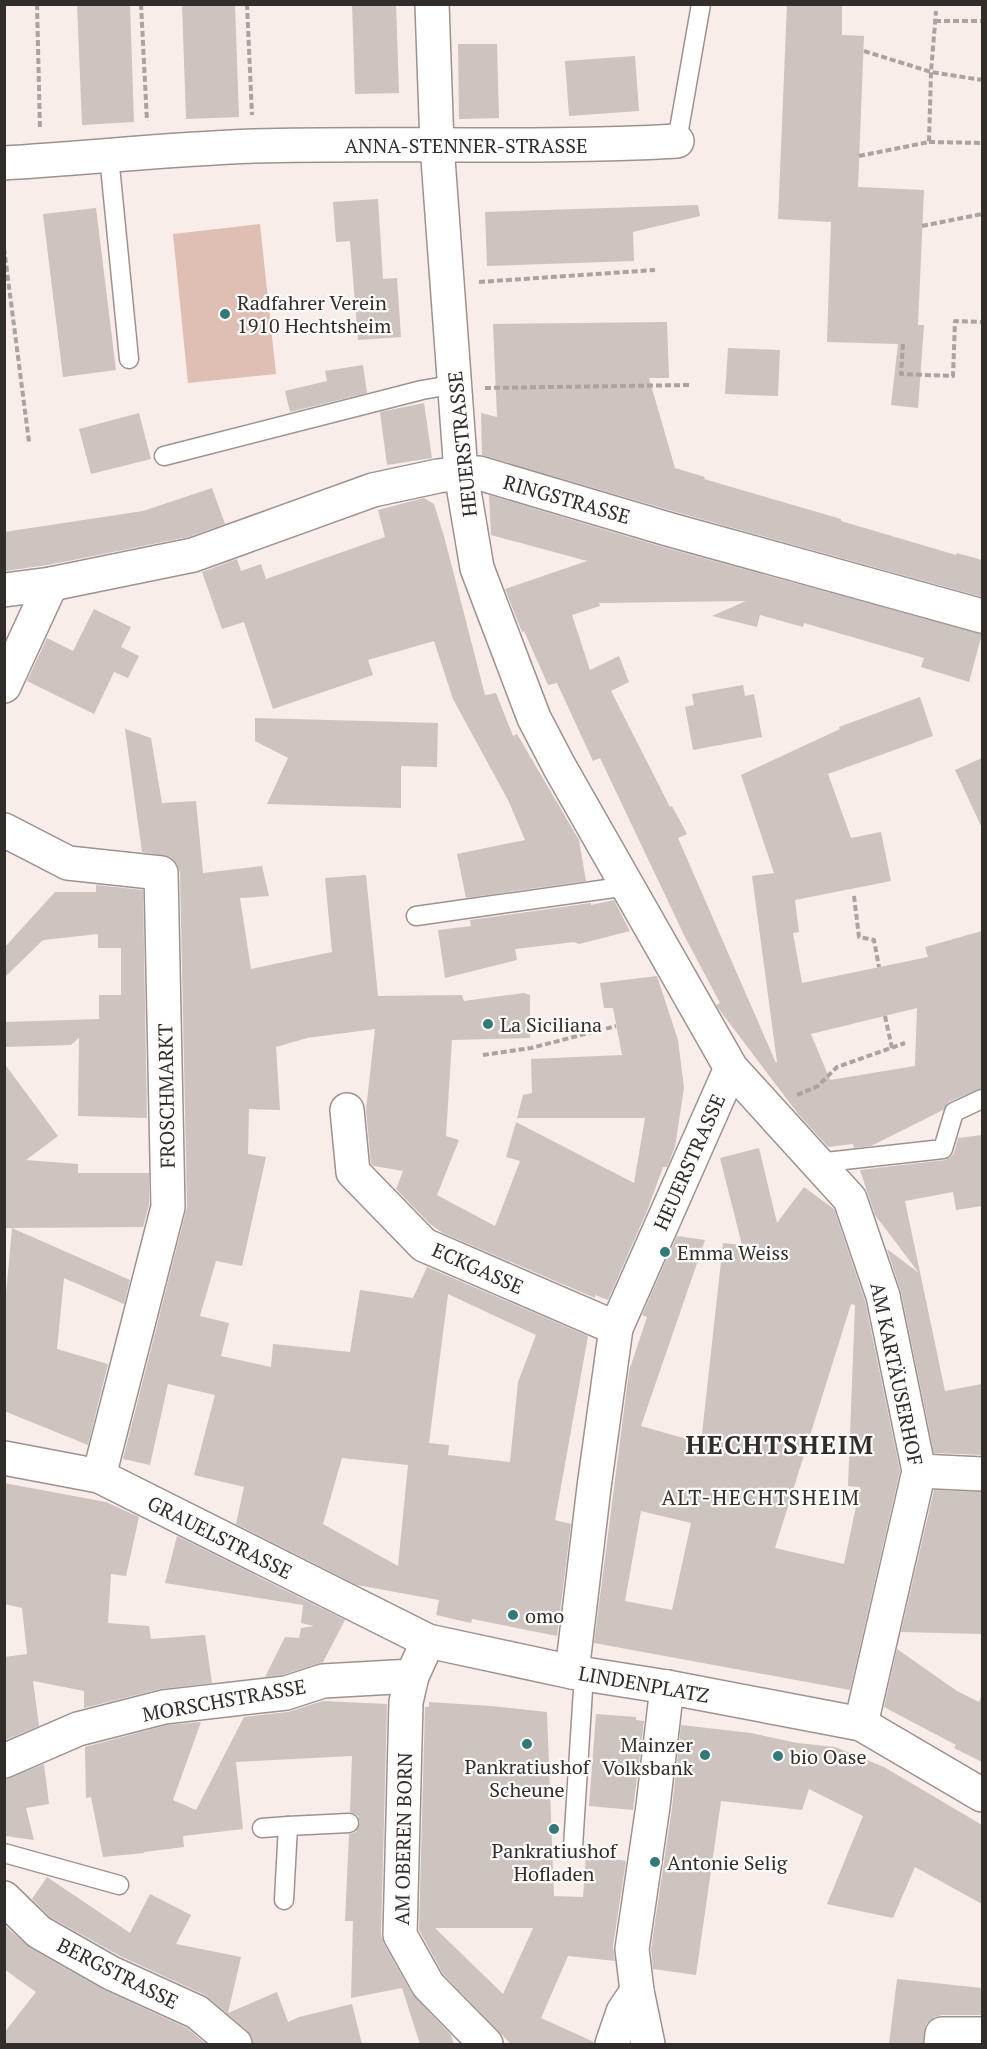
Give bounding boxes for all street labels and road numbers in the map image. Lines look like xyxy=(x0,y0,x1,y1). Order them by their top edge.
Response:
street label: ANNA-STENNER-STRASSE xyxy=(344,132,588,159)
street label: HEUERSTRASSE xyxy=(441,370,483,518)
street label: RINGSTRASSE xyxy=(500,468,634,530)
street label: FROSCHMARKT xyxy=(151,1023,181,1169)
street label: HEUERSTRASSE xyxy=(647,1090,731,1234)
street label: ECKGASSE xyxy=(428,1236,528,1300)
street label: AM KARTÄUSERHOF xyxy=(864,1280,930,1468)
street label: GRAUELSTRASSE xyxy=(143,1489,297,1585)
street label: LINDENPLATZ xyxy=(577,1659,711,1709)
street label: MORSCHSTRASSE xyxy=(140,1672,308,1728)
street label: AM OBEREN BORN xyxy=(388,1752,418,1926)
street label: BERGSTRASSE xyxy=(53,1931,183,2015)

